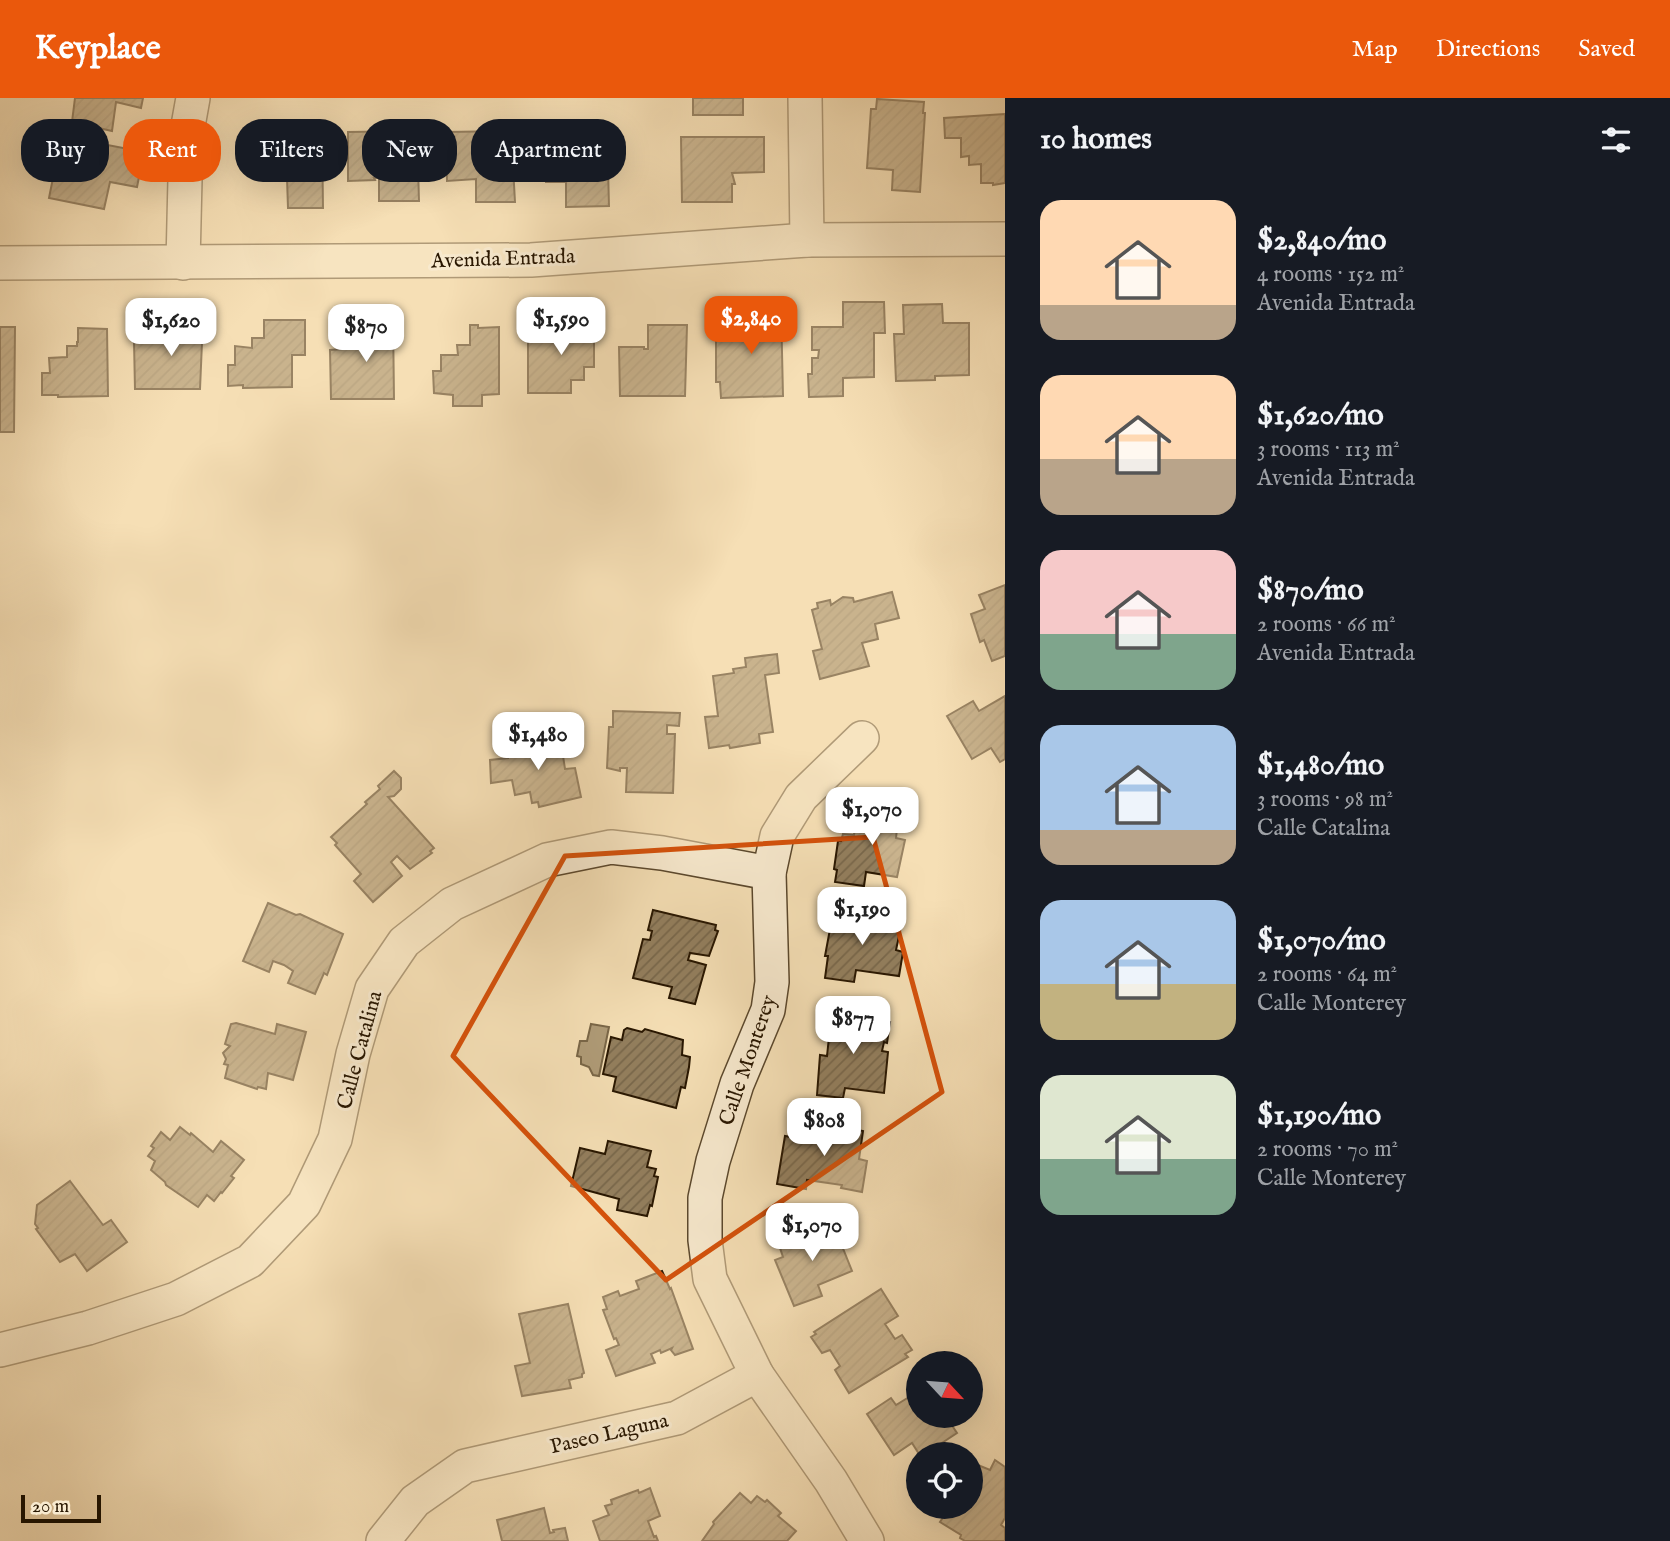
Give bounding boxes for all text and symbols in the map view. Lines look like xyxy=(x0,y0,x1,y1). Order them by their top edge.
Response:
text: Keyplace xyxy=(35,28,161,70)
text: Map xyxy=(1352,34,1398,65)
text: Directions xyxy=(1436,34,1540,65)
text: Saved xyxy=(1578,34,1635,65)
chip: Buy xyxy=(21,119,109,182)
chip: Rent xyxy=(123,119,221,182)
chip: Filters xyxy=(235,119,348,182)
chip: New xyxy=(362,119,457,182)
chip: Apartment xyxy=(471,119,626,182)
text: 10 homes xyxy=(1040,121,1152,159)
icon: filters xyxy=(1597,121,1635,159)
text: $2,840/mo xyxy=(1257,222,1386,260)
icon: home xyxy=(1096,228,1180,312)
street label: Avenida Entrada xyxy=(430,243,576,276)
text: 4 rooms · 152 m² xyxy=(1257,260,1404,289)
text: Avenida Entrada xyxy=(1257,289,1415,318)
pin: $2,840 xyxy=(694,296,808,356)
pin: $1,590 xyxy=(504,298,618,357)
pin: $1,620 xyxy=(114,299,228,358)
pin: $870 xyxy=(325,304,407,364)
text: $2,840 xyxy=(720,304,782,333)
text: $1,590 xyxy=(532,305,590,334)
text: $1,620 xyxy=(141,306,201,335)
text: $870 xyxy=(344,312,388,341)
text: $1,620/mo xyxy=(1257,397,1384,435)
icon: home xyxy=(1096,403,1180,487)
text: 3 rooms · 113 m² xyxy=(1257,435,1400,464)
text: Avenida Entrada xyxy=(1257,464,1415,493)
text: $870/mo xyxy=(1257,572,1364,610)
icon: home xyxy=(1096,578,1180,662)
text: 2 rooms · 66 m² xyxy=(1257,610,1396,639)
text: Avenida Entrada xyxy=(1257,639,1415,668)
pin: $1,480 xyxy=(481,712,595,772)
text: $1,480 xyxy=(508,720,568,749)
text: $1,480/mo xyxy=(1257,747,1384,785)
icon: home xyxy=(1096,753,1180,837)
text: 3 rooms · 98 m² xyxy=(1257,785,1393,814)
pin: $1,070 xyxy=(815,788,929,847)
text: $1,070 xyxy=(842,795,902,824)
text: Calle Catalina xyxy=(1257,814,1390,843)
pin: $1,190 xyxy=(805,888,919,947)
text: $1,190 xyxy=(833,895,891,924)
text: $1,070/mo xyxy=(1257,922,1386,960)
icon: home xyxy=(1096,928,1180,1012)
text: 2 rooms · 64 m² xyxy=(1257,960,1397,989)
street label: Calle Catalina xyxy=(332,987,389,1113)
text: Calle Monterey xyxy=(1257,989,1406,1018)
street label: Calle Monterey xyxy=(713,991,784,1129)
pin: $877 xyxy=(812,996,894,1056)
text: $877 xyxy=(831,1004,875,1033)
text: $1,190/mo xyxy=(1257,1097,1381,1135)
pin: $808 xyxy=(783,1098,865,1158)
icon: home xyxy=(1096,1103,1180,1187)
text: $808 xyxy=(803,1106,845,1135)
text: 2 rooms · 70 m² xyxy=(1257,1135,1398,1164)
text: Calle Monterey xyxy=(1257,1164,1406,1193)
pin: $1,070 xyxy=(755,1204,869,1263)
text: $1,070 xyxy=(782,1211,842,1240)
north arrow xyxy=(906,1351,984,1428)
map controls xyxy=(906,1351,983,1519)
street label: Paseo Laguna xyxy=(548,1408,672,1461)
button: locate xyxy=(906,1442,983,1519)
scale bar xyxy=(21,1492,102,1524)
text: 20 m xyxy=(32,1495,69,1519)

